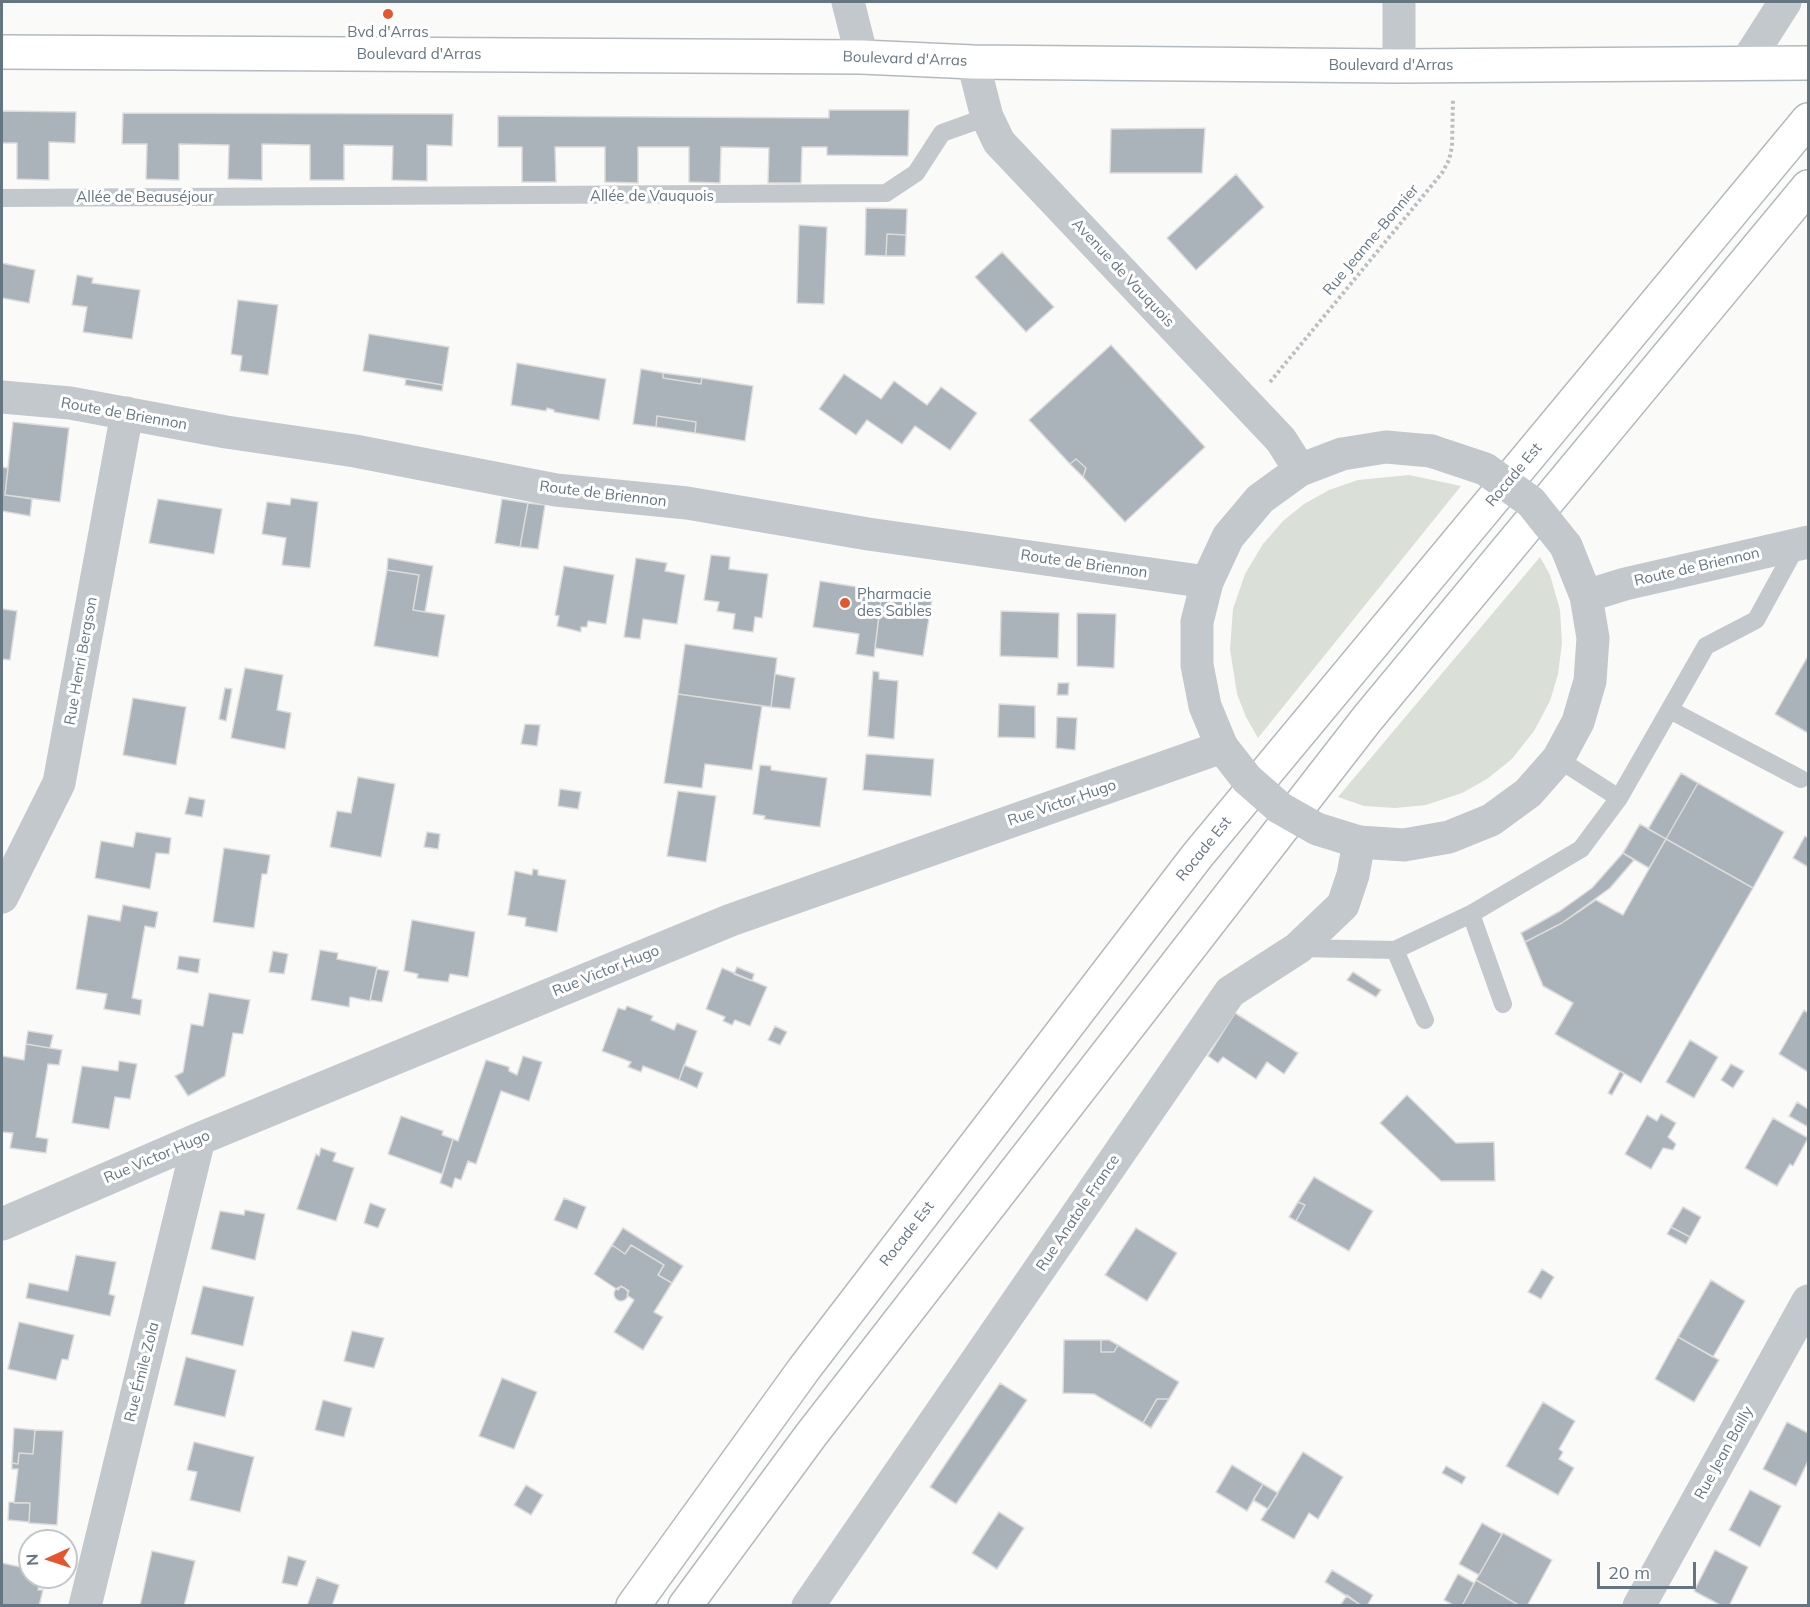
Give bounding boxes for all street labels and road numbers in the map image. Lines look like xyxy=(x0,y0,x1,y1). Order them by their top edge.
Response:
street label: Boulevard d'Arras xyxy=(357,45,481,63)
street label: Boulevard d'Arras xyxy=(842,48,968,70)
street label: Boulevard d'Arras xyxy=(1329,56,1453,74)
street label: Rue Jeanne-Bonnier xyxy=(1319,181,1423,299)
street label: Allée de Vauquois xyxy=(590,187,714,205)
street label: Allée de Beauséjour xyxy=(76,188,214,206)
street label: Avenue de Vauquois xyxy=(1068,215,1178,331)
street label: Route de Briennon xyxy=(59,394,189,434)
street label: Rocade Est xyxy=(1482,440,1546,510)
street label: Route de Briennon xyxy=(538,477,668,511)
street label: Route de Briennon xyxy=(1633,544,1761,590)
street label: Route de Briennon xyxy=(1019,546,1149,582)
street label: Rue Henri Bergson xyxy=(61,595,101,727)
street label: Rue Victor Hugo xyxy=(1005,776,1119,830)
street label: Rocade Est xyxy=(1173,813,1235,885)
street label: Rue Victor Hugo xyxy=(550,941,662,1001)
street label: Rue Victor Hugo xyxy=(101,1127,213,1187)
street label: Rue Anatole France xyxy=(1032,1152,1124,1274)
street label: Rocade Est xyxy=(876,1198,938,1270)
street label: Rue Émile Zola xyxy=(121,1320,163,1424)
street label: Rue Jean Bailly xyxy=(1691,1403,1757,1503)

